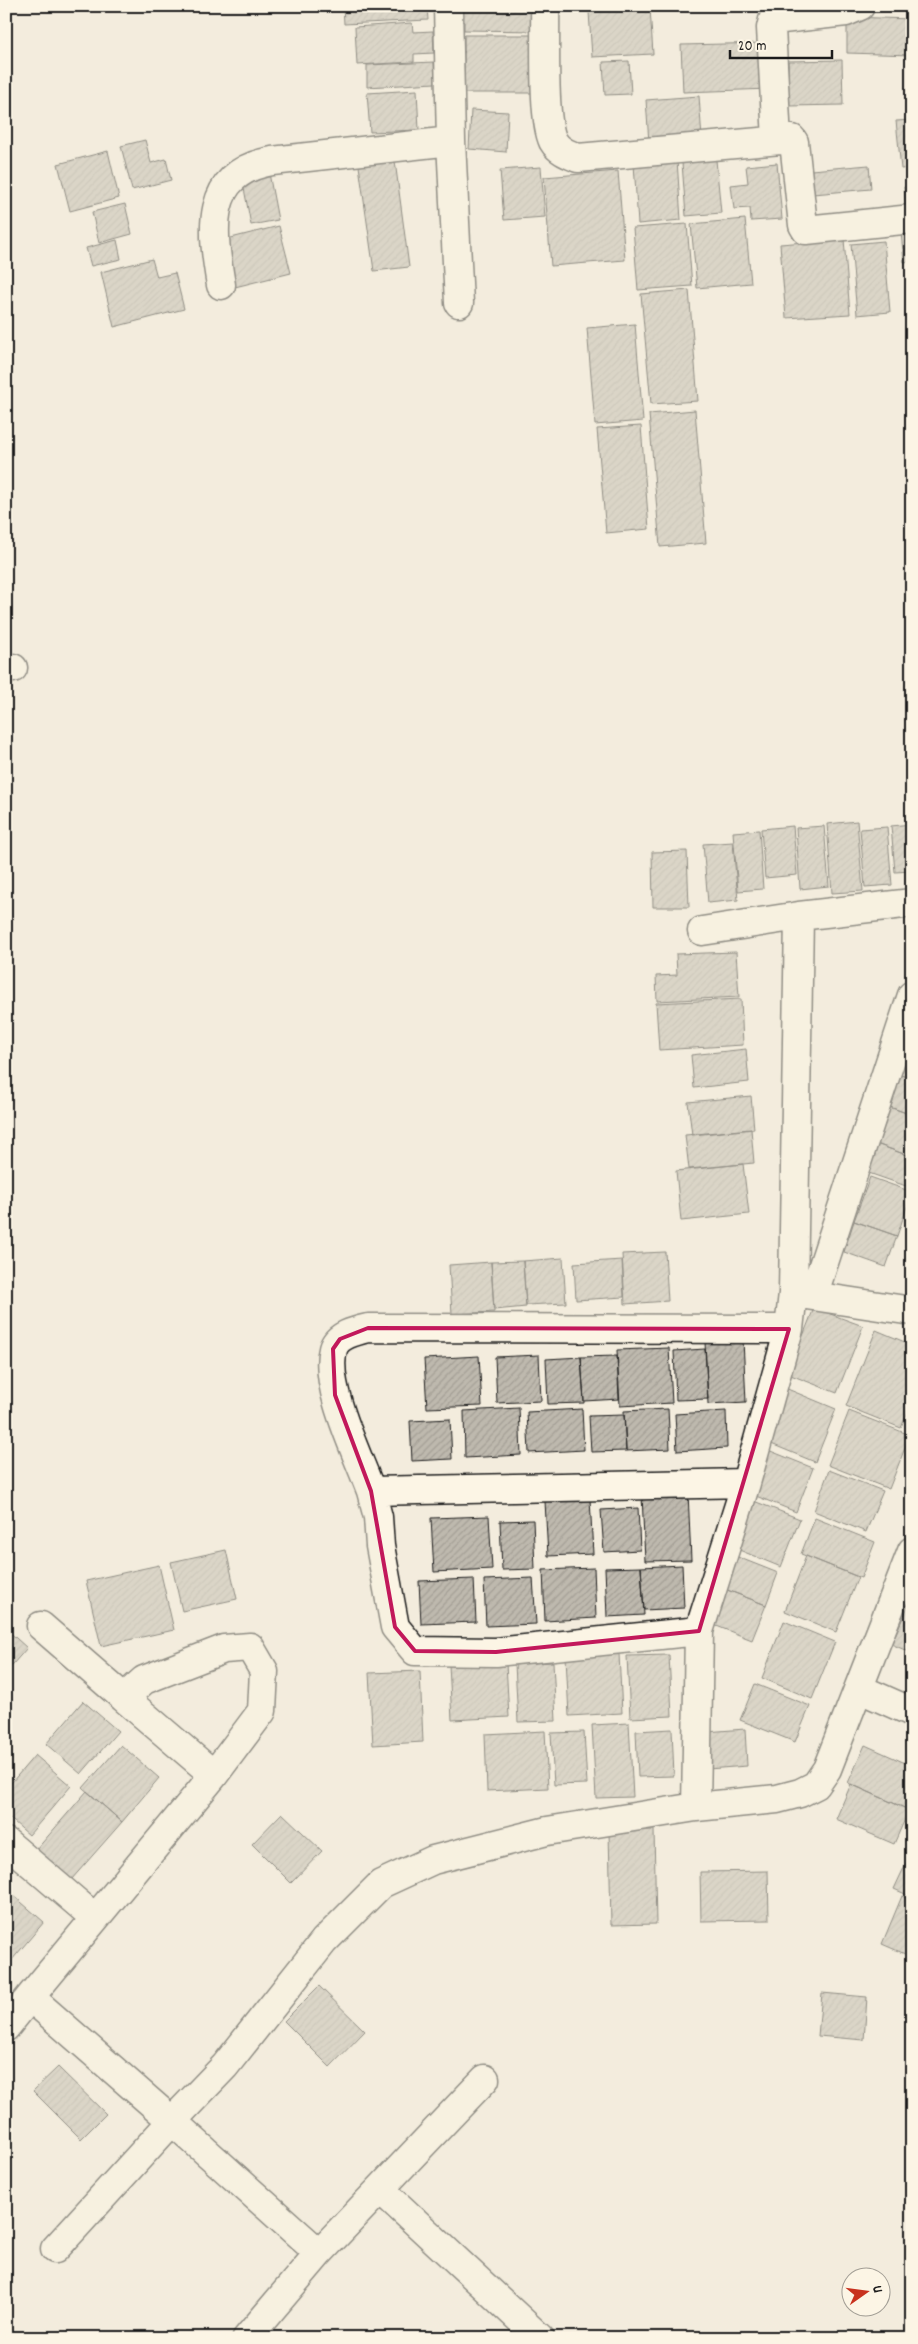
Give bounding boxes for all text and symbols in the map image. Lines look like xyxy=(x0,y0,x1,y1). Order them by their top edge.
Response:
scale bar xyxy=(730,28,833,60)
text: 20 m xyxy=(738,36,766,58)
north arrow xyxy=(840,2266,890,2316)
text: U xyxy=(866,2284,887,2295)

